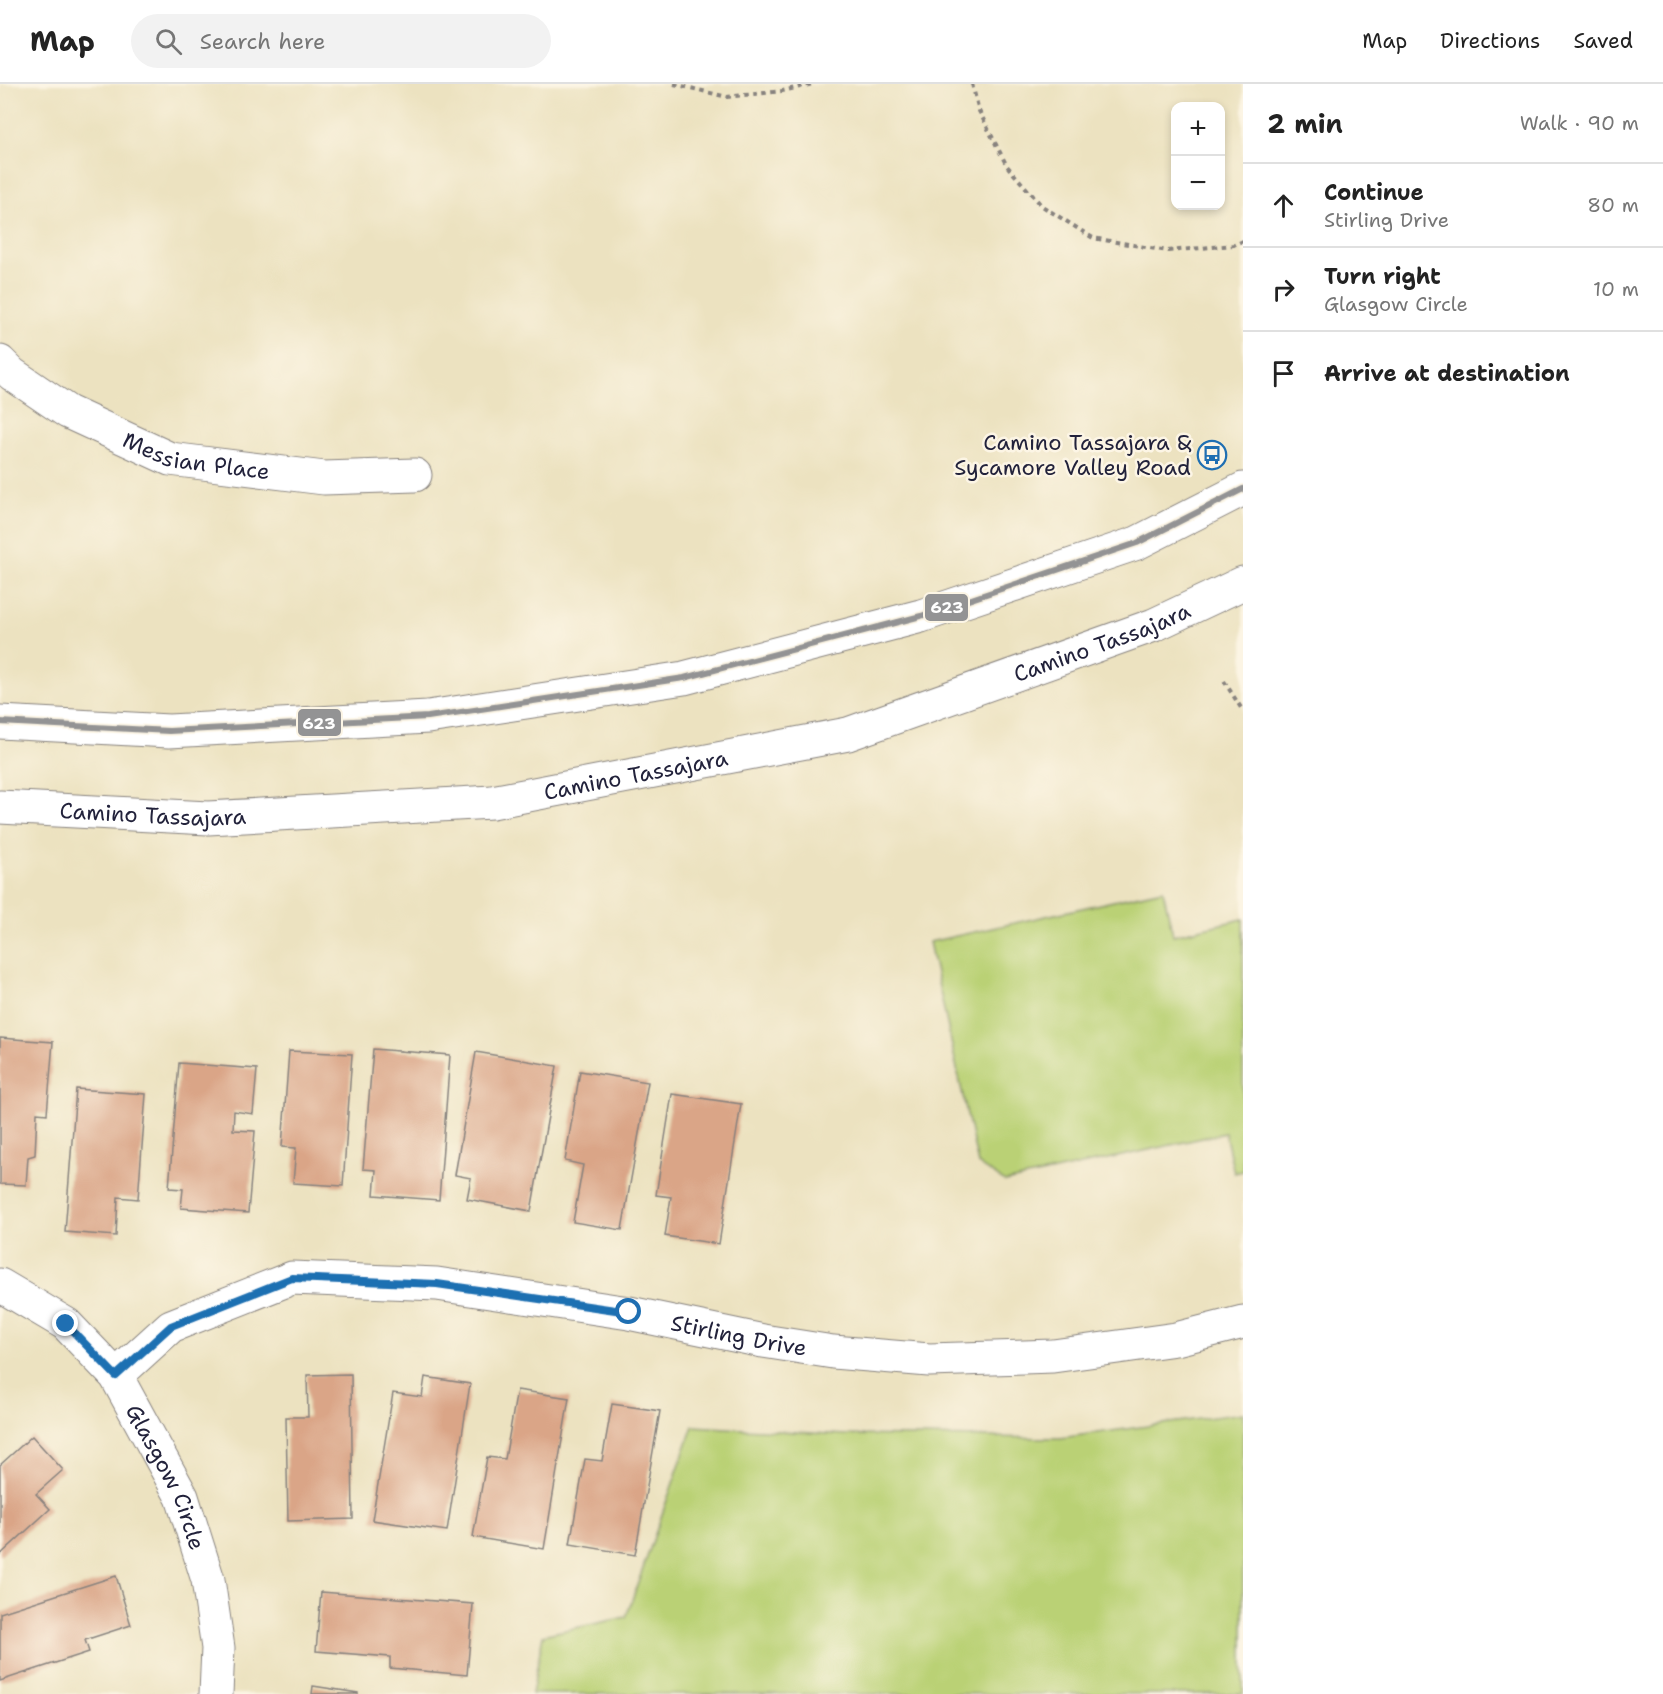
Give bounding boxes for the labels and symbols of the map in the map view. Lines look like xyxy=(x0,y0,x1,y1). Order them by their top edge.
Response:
street label: Messian Place xyxy=(118,425,271,486)
place label: Camino Tassajara & Sycamore Valley Road xyxy=(954,428,1192,482)
bus stop icon: Camino Tassajara & Sycamore Valley Road xyxy=(1196,439,1228,471)
line badge: 623 xyxy=(924,593,969,622)
street label: Camino Tassajara xyxy=(1010,596,1195,689)
text: 623 xyxy=(931,597,963,618)
line badge: 623 xyxy=(297,708,342,737)
text: 623 xyxy=(303,713,335,734)
street label: Camino Tassajara xyxy=(541,743,730,807)
street label: Camino Tassajara xyxy=(59,796,247,833)
route start xyxy=(615,1298,641,1324)
street label: Stirling Drive xyxy=(668,1308,809,1363)
route end xyxy=(52,1310,78,1336)
street label: Glasgow Circle xyxy=(119,1399,212,1554)

